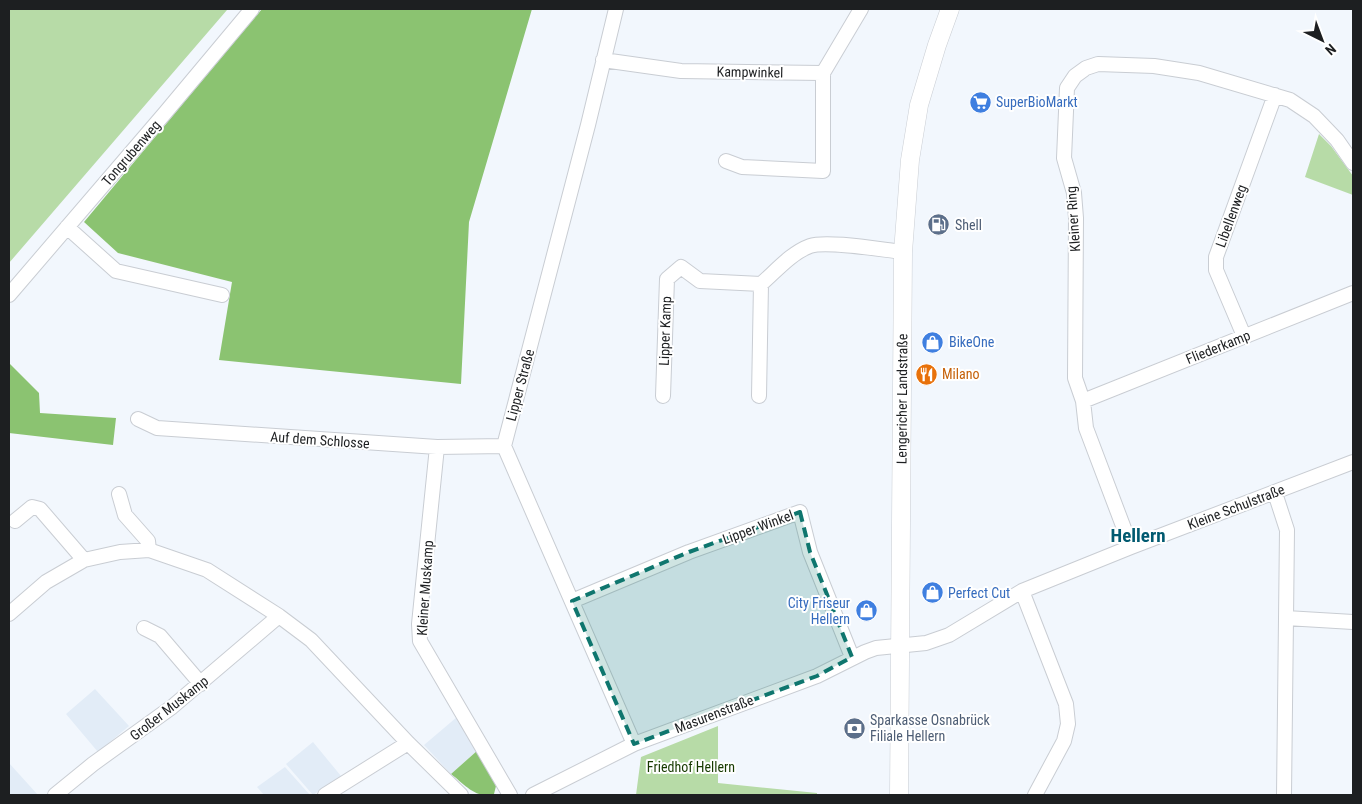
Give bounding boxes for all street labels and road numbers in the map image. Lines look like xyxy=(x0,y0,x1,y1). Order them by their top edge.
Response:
street label: Kampwinkel xyxy=(716,63,784,81)
street label: Tongrubenweg xyxy=(98,117,164,189)
street label: Libellenweg xyxy=(1212,182,1250,250)
street label: Kleiner Ring xyxy=(1063,186,1083,252)
street label: Lipper Kamp xyxy=(656,296,674,366)
street label: Fliederkamp xyxy=(1183,327,1253,367)
street label: Lengericher Landstraße xyxy=(893,333,910,464)
street label: Lipper Straße xyxy=(503,347,537,423)
street label: Auf dem Schlosse xyxy=(270,429,371,451)
street label: Kleine Schulstraße xyxy=(1185,481,1287,533)
street label: Lipper Winkel xyxy=(720,507,796,547)
street label: Kleiner Muskamp xyxy=(414,540,436,636)
street label: Großer Muskamp xyxy=(127,672,211,744)
street label: Masurenstraße xyxy=(672,692,756,736)

